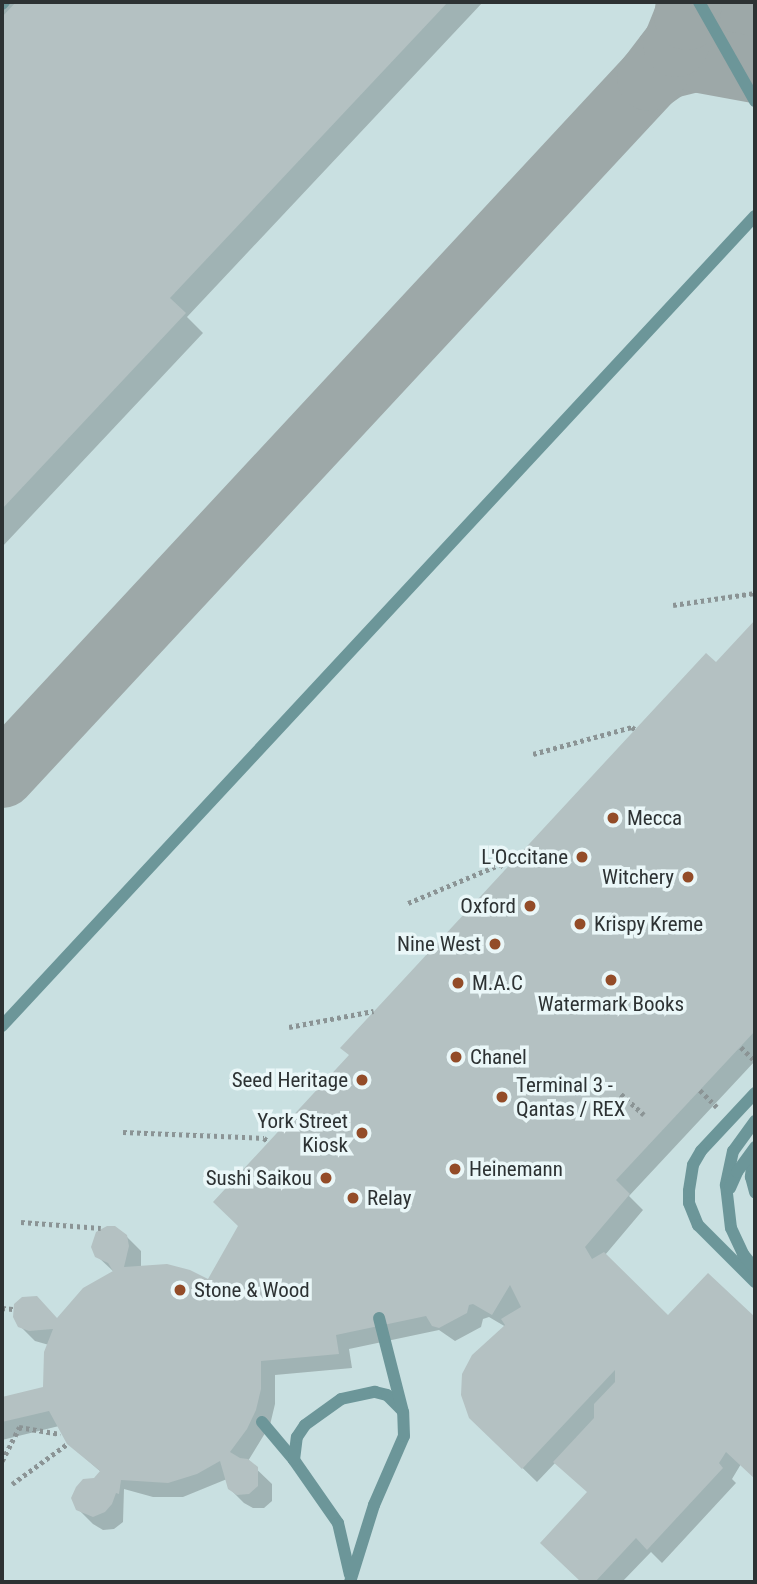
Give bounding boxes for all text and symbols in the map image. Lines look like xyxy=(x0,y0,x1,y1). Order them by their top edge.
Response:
place label: Mecca xyxy=(627,805,682,831)
marker: Mecca xyxy=(605,810,621,826)
place label: L'Occitane xyxy=(481,844,568,870)
marker: L'Occitane xyxy=(574,849,590,865)
place label: Witchery xyxy=(602,864,674,890)
marker: Witchery xyxy=(680,869,696,885)
place label: Oxford xyxy=(460,893,516,919)
marker: Oxford xyxy=(522,898,538,914)
place label: Krispy Kreme xyxy=(594,911,703,937)
marker: Krispy Kreme xyxy=(572,916,588,932)
place label: Nine West xyxy=(397,931,481,957)
marker: Nine West xyxy=(487,936,503,952)
place label: M.A.C xyxy=(472,970,523,996)
marker: Watermark Books xyxy=(603,972,619,988)
marker: M.A.C xyxy=(450,975,466,991)
place label: Watermark Books xyxy=(538,991,684,1017)
place label: Chanel xyxy=(470,1044,527,1070)
marker: Chanel xyxy=(448,1049,464,1065)
place label: Seed Heritage xyxy=(232,1067,348,1093)
marker: Seed Heritage xyxy=(354,1072,370,1088)
place label: Terminal 3 - Qantas / REX xyxy=(516,1072,625,1122)
marker: Terminal 3 - Qantas / REX xyxy=(494,1089,510,1105)
place label: York Street Kiosk xyxy=(257,1108,348,1158)
marker: York Street Kiosk xyxy=(354,1125,370,1141)
place label: Heinemann xyxy=(469,1156,563,1182)
marker: Heinemann xyxy=(447,1161,463,1177)
place label: Sushi Saikou xyxy=(206,1165,312,1191)
marker: Sushi Saikou xyxy=(318,1170,334,1186)
place label: Relay xyxy=(367,1185,411,1211)
marker: Relay xyxy=(345,1190,361,1206)
place label: Stone & Wood xyxy=(194,1277,310,1303)
marker: Stone & Wood xyxy=(172,1282,188,1298)

